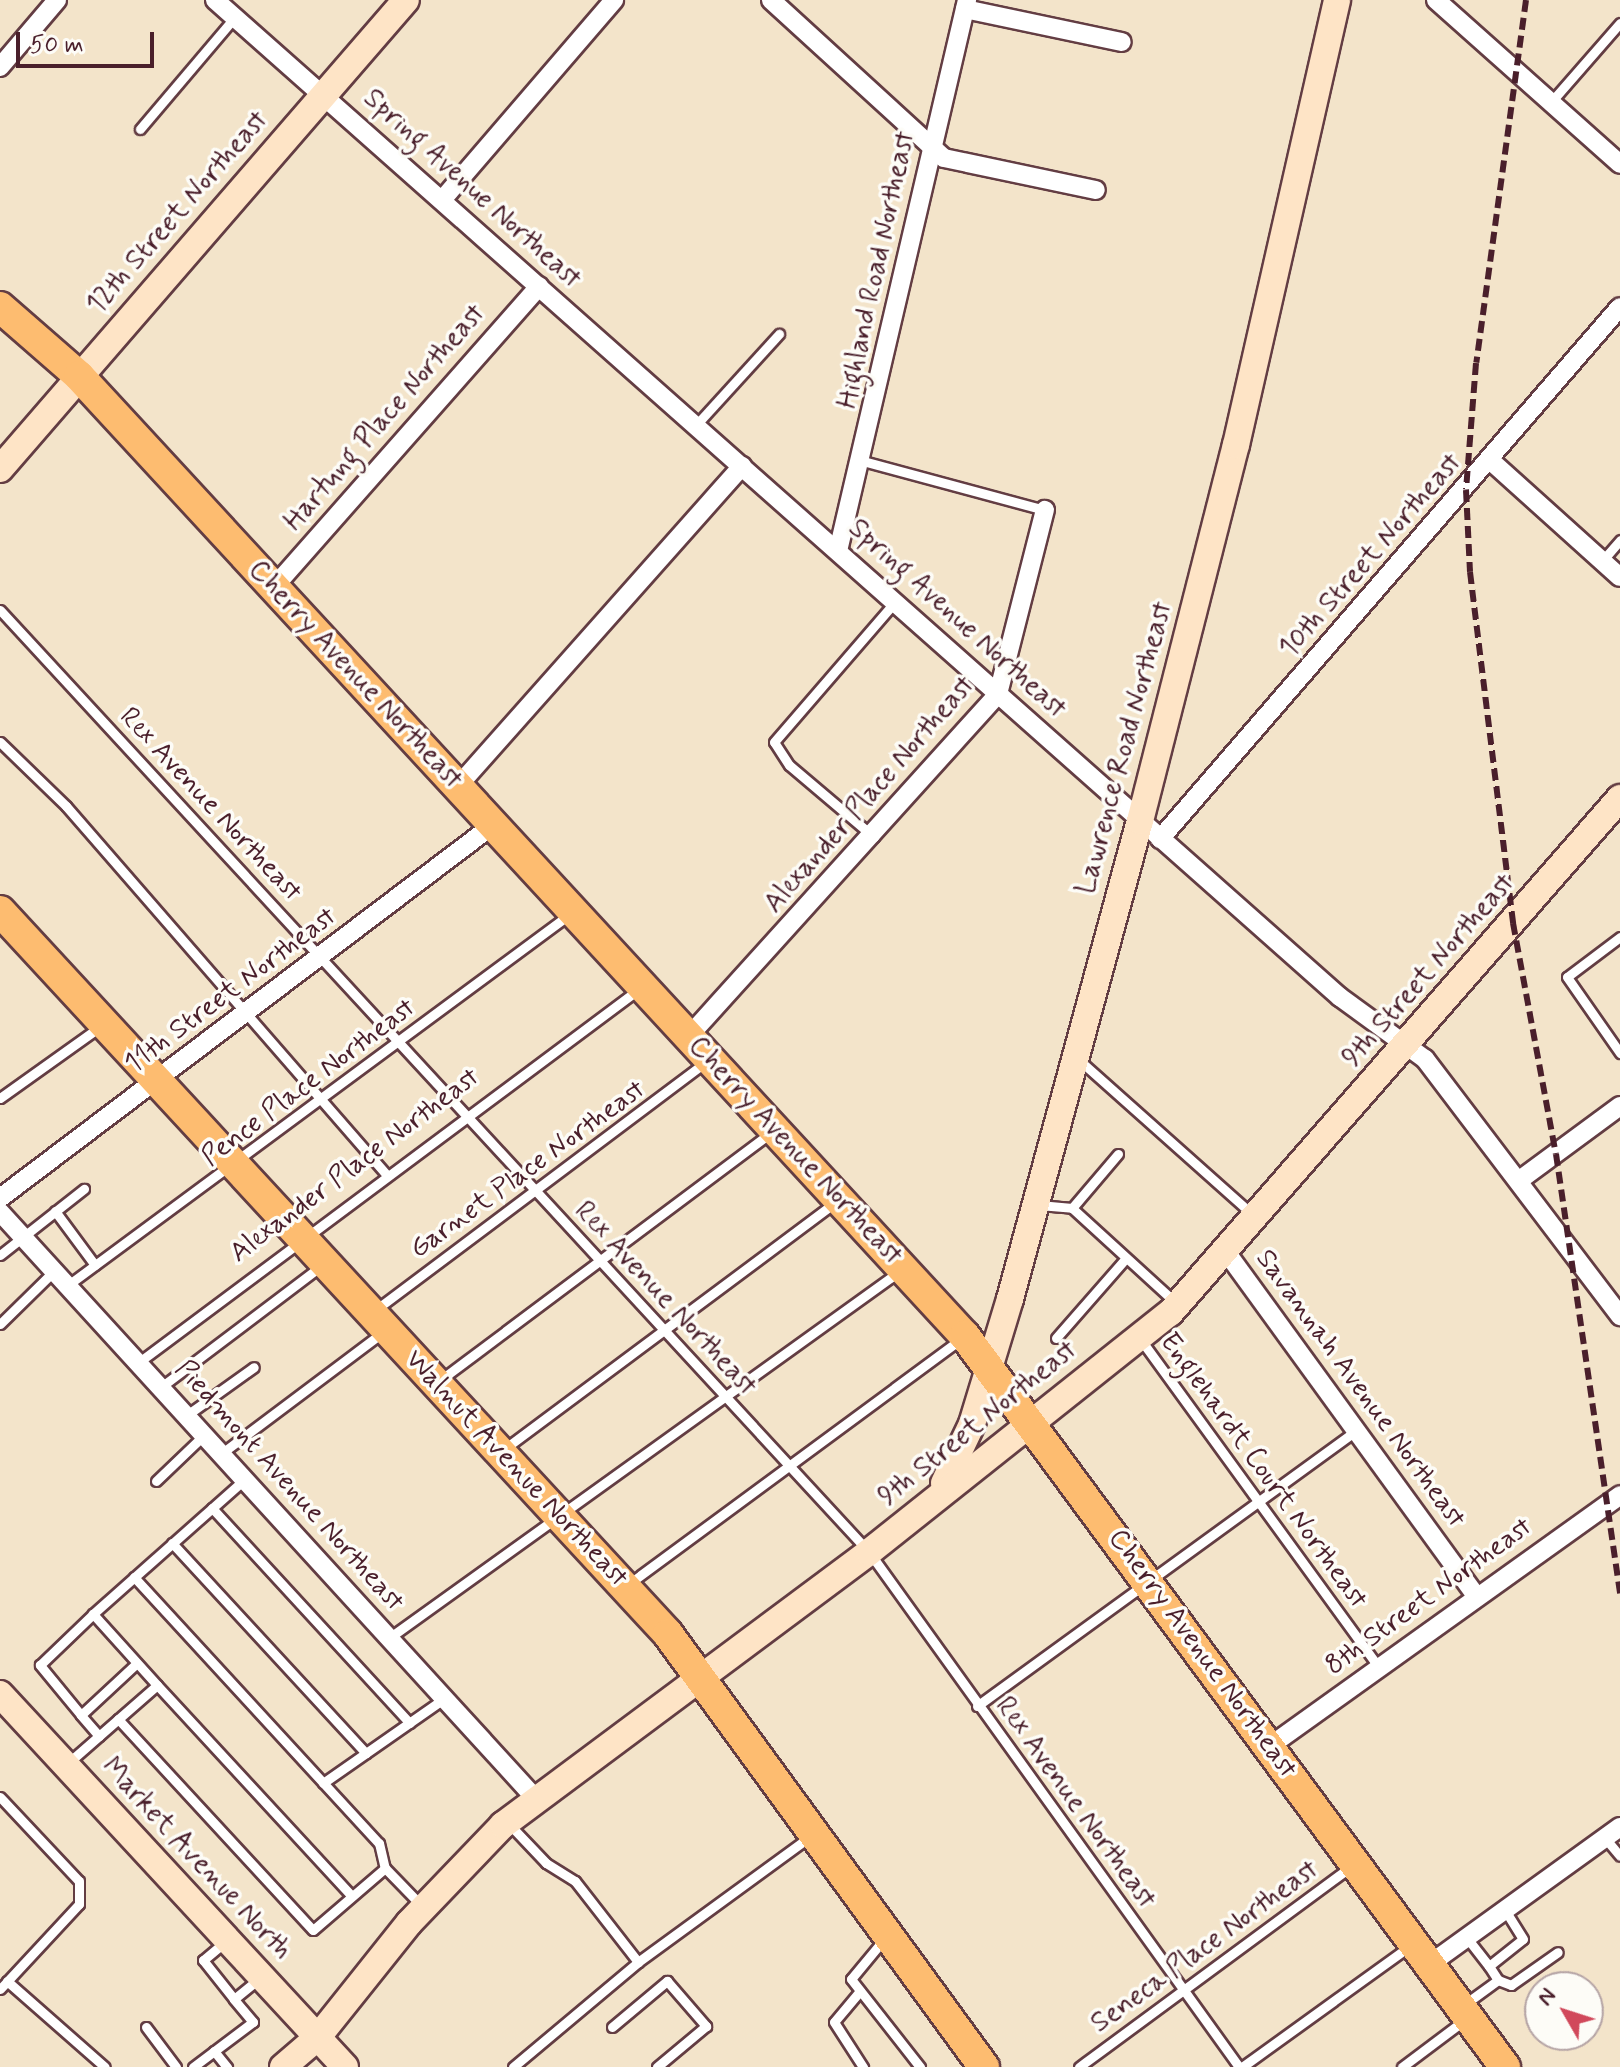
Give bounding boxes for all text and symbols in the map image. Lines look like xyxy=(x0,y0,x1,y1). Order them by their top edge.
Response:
scale bar xyxy=(20,16,158,66)
text: 50 m xyxy=(30,30,84,61)
street label: Spring Avenue Northeast xyxy=(353,80,591,298)
street label: 12th Street Northeast xyxy=(81,105,275,321)
street label: Highland Road Northeast xyxy=(831,128,923,412)
street label: Hartung Place Northeast xyxy=(278,298,492,538)
street label: 10th Street Northeast xyxy=(1273,447,1469,665)
street label: Spring Avenue Northeast xyxy=(838,510,1076,728)
street label: Cherry Avenue Northeast xyxy=(240,553,470,797)
street label: Lawrence Road Northeast xyxy=(1070,599,1180,897)
street label: Alexander Place Northeast xyxy=(757,669,983,921)
street label: Rex Avenue Northeast xyxy=(111,701,309,909)
street label: 9th Street Northeast xyxy=(1336,868,1522,1074)
street label: 11th Street Northeast xyxy=(119,901,343,1081)
street label: Pence Place Northeast xyxy=(197,993,421,1173)
street label: Cherry Avenue Northeast xyxy=(680,1029,910,1273)
street label: Alexander Place Northeast xyxy=(223,1061,487,1271)
street label: Garnet Place Northeast xyxy=(404,1073,652,1267)
street label: Rex Avenue Northeast xyxy=(566,1195,764,1403)
street label: Savannah Avenue Northeast xyxy=(1247,1242,1473,1536)
street label: Englehardt Court Northeast xyxy=(1153,1328,1373,1614)
street label: 9th Street Northeast xyxy=(872,1334,1084,1514)
street label: Walnut Avenue Northeast xyxy=(398,1344,634,1594)
street label: Piedmont Avenue Northeast xyxy=(166,1352,412,1620)
street label: 8th Street Northeast xyxy=(1319,1511,1539,1683)
street label: Cherry Avenue Northeast xyxy=(1100,1522,1304,1786)
street label: Rex Avenue Northeast xyxy=(987,1691,1163,1915)
street label: Market Avenue North xyxy=(95,1752,297,1966)
street label: Seneca Place Northeast xyxy=(1084,1853,1326,2041)
north arrow xyxy=(1524,1971,1604,2051)
text: N xyxy=(1531,1983,1562,2012)

